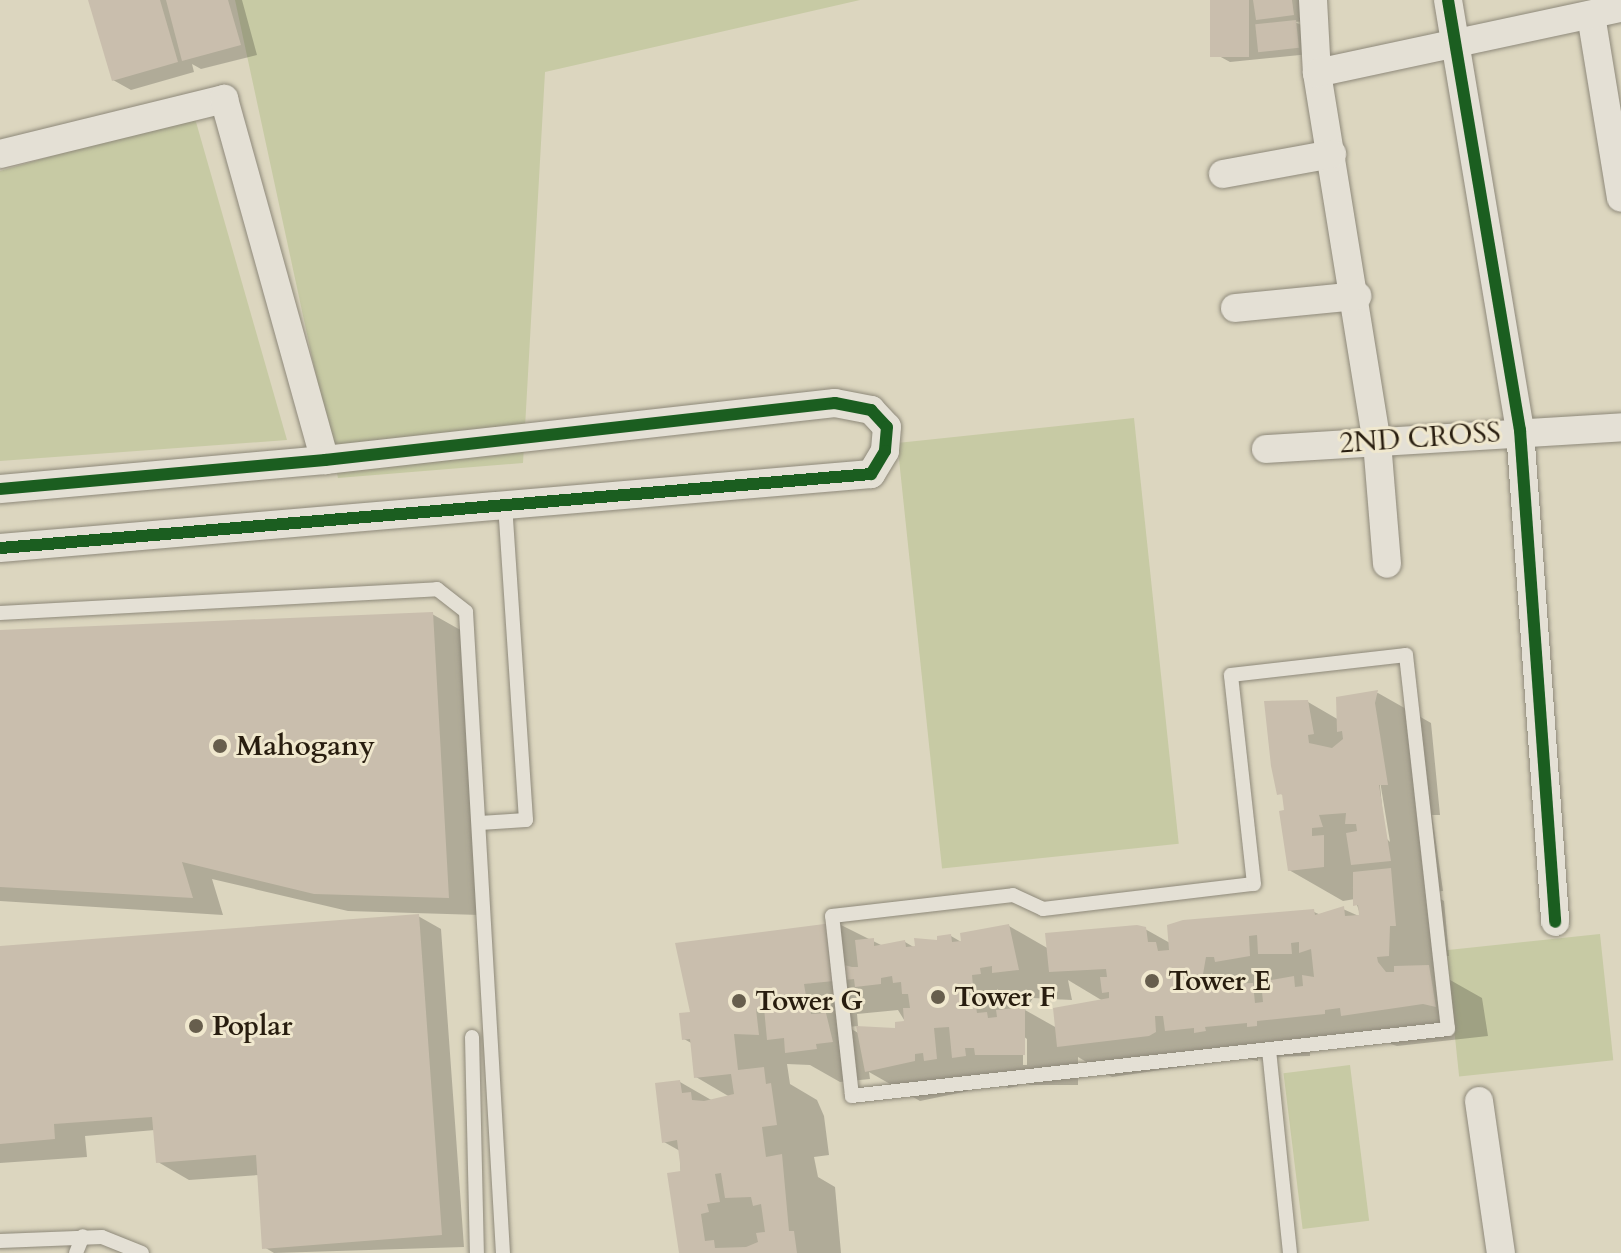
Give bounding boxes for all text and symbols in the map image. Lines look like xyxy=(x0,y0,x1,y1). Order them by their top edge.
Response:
street label: 2ND CROSS xyxy=(1338,416,1502,460)
place label: Mahogany xyxy=(236,729,375,763)
marker: Mahogany xyxy=(211,737,229,755)
place label: Tower E xyxy=(1168,964,1271,998)
marker: Tower E xyxy=(1143,972,1161,990)
place label: Tower F xyxy=(954,980,1056,1014)
place label: Tower G xyxy=(755,984,863,1018)
marker: Tower F xyxy=(929,988,947,1006)
marker: Tower G xyxy=(730,992,748,1010)
place label: Poplar xyxy=(212,1009,292,1043)
marker: Poplar xyxy=(187,1017,205,1035)

